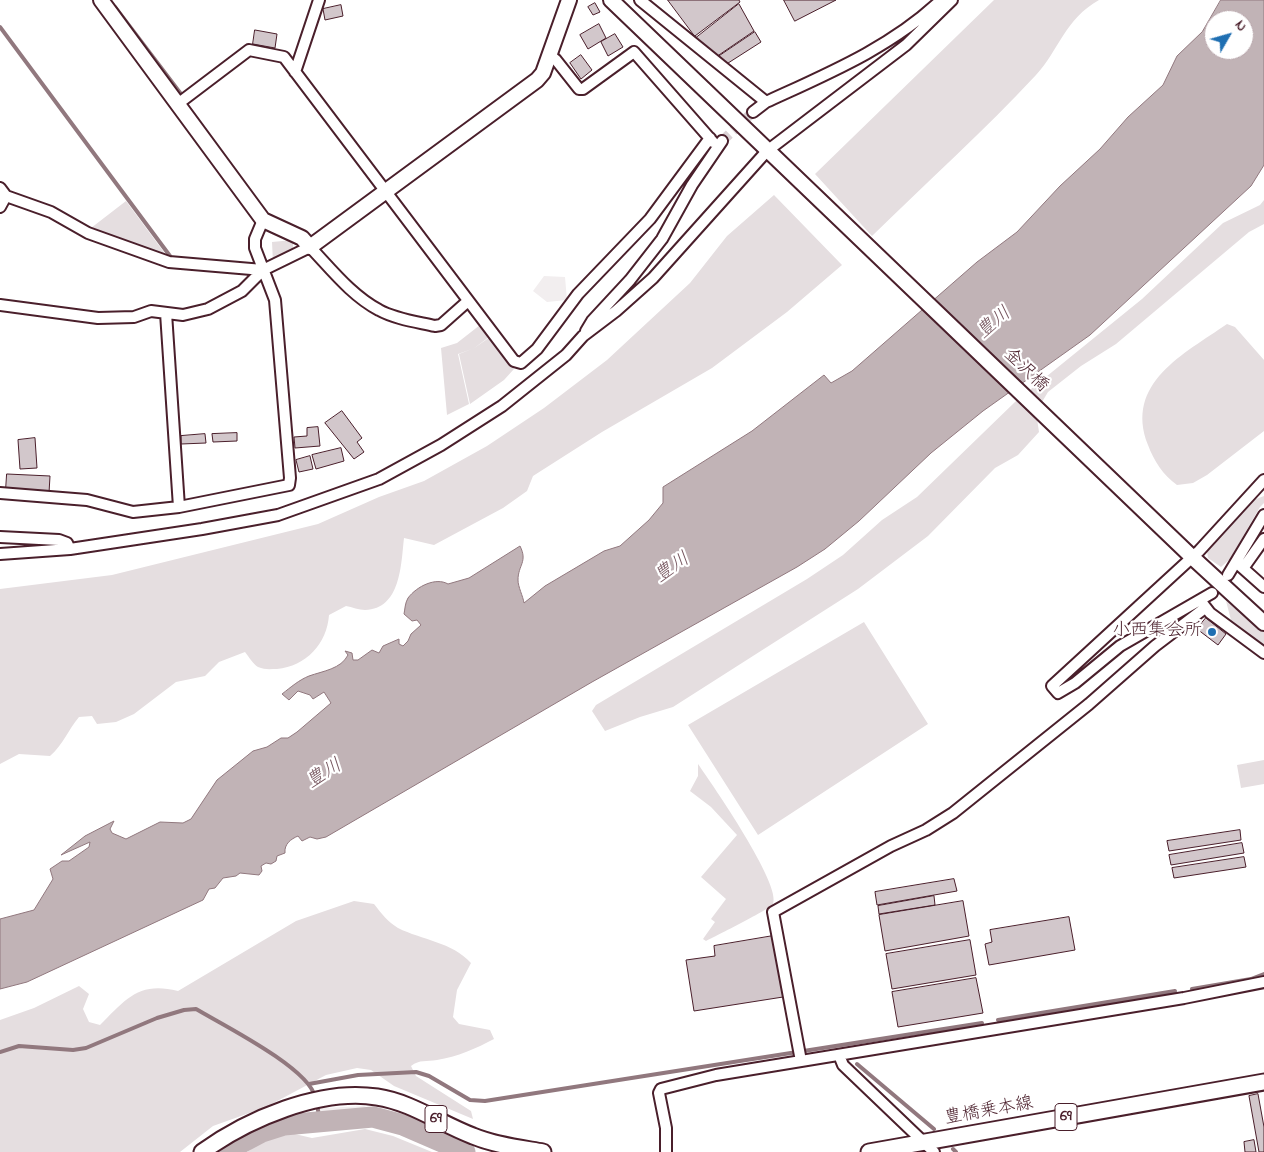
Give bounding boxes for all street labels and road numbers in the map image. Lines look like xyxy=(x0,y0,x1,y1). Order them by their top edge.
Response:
street label: 金沢橋 xyxy=(998,344,1052,398)
street label: 豊橋乗本線 xyxy=(943,1094,1035,1130)
road number: 69 xyxy=(1055,1104,1077,1130)
road number: 69 xyxy=(425,1106,447,1132)

